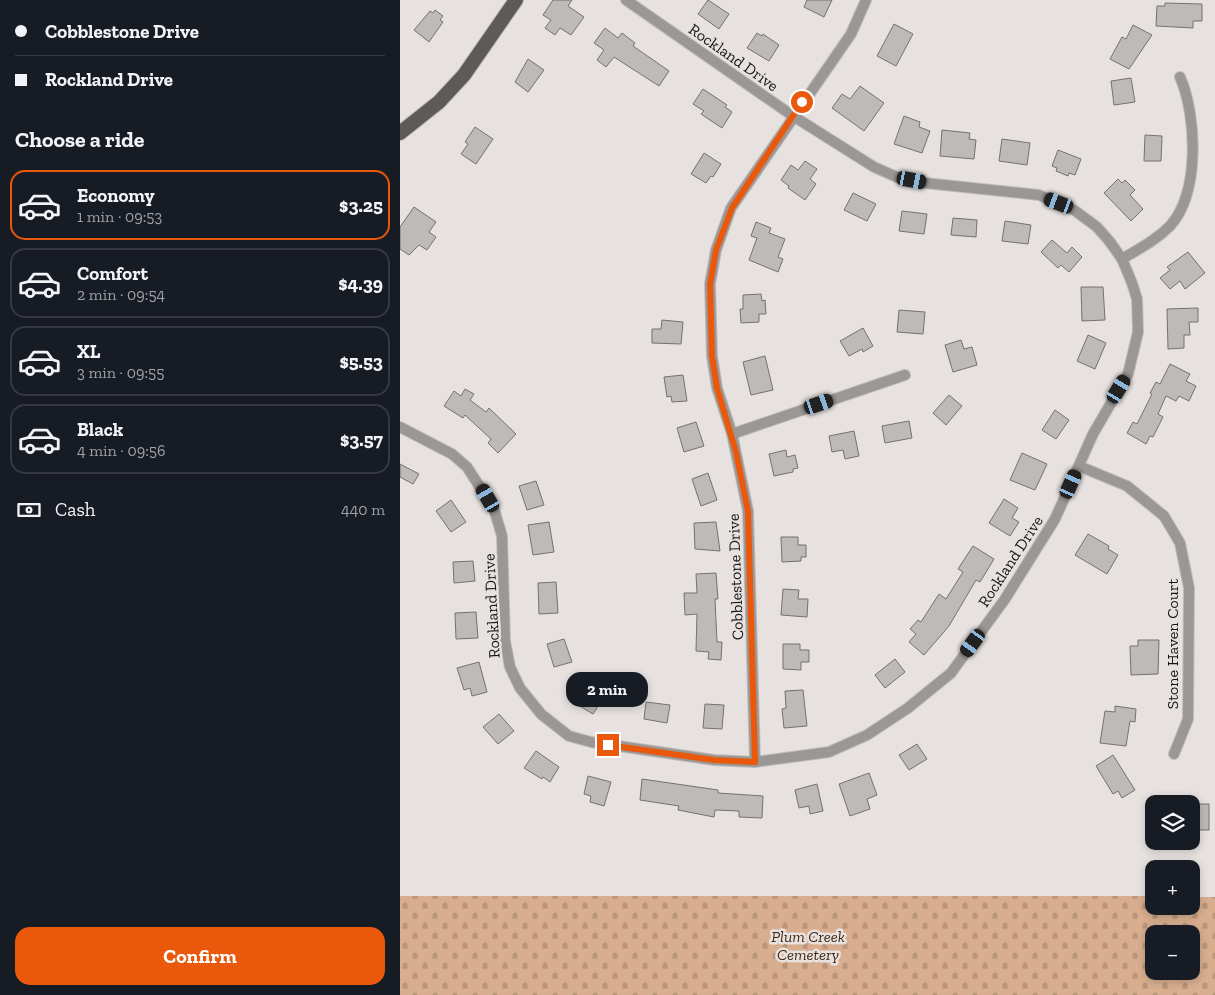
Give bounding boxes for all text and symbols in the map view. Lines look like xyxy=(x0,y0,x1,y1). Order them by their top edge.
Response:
text: Cobblestone Drive xyxy=(45,20,199,43)
street label: Rockland Drive xyxy=(685,20,782,95)
text: Rockland Drive xyxy=(45,68,173,91)
route start xyxy=(791,91,813,113)
text: Choose a ride xyxy=(15,126,145,153)
car xyxy=(895,170,928,190)
icon: car xyxy=(17,183,62,228)
text: Economy xyxy=(77,184,155,207)
car xyxy=(1042,191,1075,215)
text: $3.25 xyxy=(339,194,383,217)
text: 1 min · 09:53 xyxy=(77,207,162,226)
icon: car xyxy=(17,261,62,306)
text: Comfort xyxy=(77,262,148,285)
text: $4.39 xyxy=(338,272,383,295)
text: 2 min · 09:54 xyxy=(77,285,165,304)
icon: car xyxy=(17,339,62,384)
text: XL xyxy=(77,340,100,363)
text: $5.53 xyxy=(339,350,383,373)
text: 3 min · 09:55 xyxy=(77,363,164,382)
car xyxy=(1104,372,1133,406)
car xyxy=(802,392,835,416)
icon: car xyxy=(17,417,62,462)
text: Black xyxy=(77,418,123,441)
text: $3.57 xyxy=(340,428,383,451)
text: 4 min · 09:56 xyxy=(77,441,165,460)
car xyxy=(1058,467,1083,501)
car xyxy=(474,481,501,515)
icon: cash xyxy=(15,496,43,524)
text: Cash xyxy=(55,498,95,521)
text: 440 m xyxy=(341,500,385,519)
street label: Rockland Drive xyxy=(974,512,1047,610)
street label: Cobblestone Drive xyxy=(724,513,747,641)
street label: Rockland Drive xyxy=(479,553,504,659)
street label: Stone Haven Court xyxy=(1163,579,1182,709)
car xyxy=(958,626,987,660)
callout: 2 min xyxy=(567,672,649,708)
text: 2 min xyxy=(587,680,627,699)
route end xyxy=(597,734,619,756)
map controls xyxy=(1145,795,1200,980)
button: layers xyxy=(1145,795,1200,850)
button: + xyxy=(1145,860,1200,915)
button: − xyxy=(1145,925,1200,980)
button: Confirm xyxy=(15,927,385,985)
park label: Plum Creek Cemetery xyxy=(771,927,845,964)

